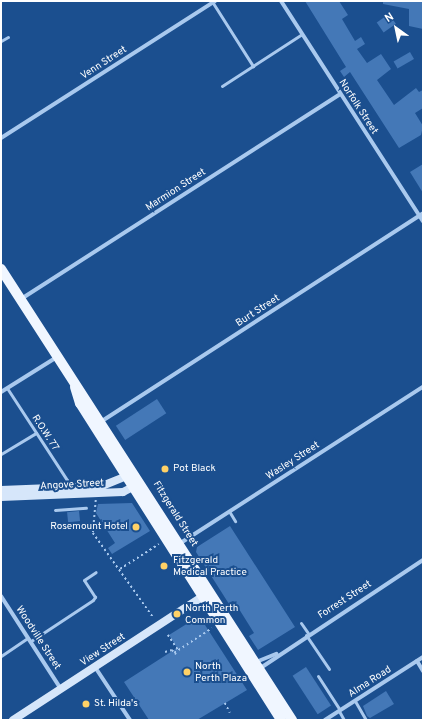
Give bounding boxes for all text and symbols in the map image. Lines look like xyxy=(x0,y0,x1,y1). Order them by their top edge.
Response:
north arrow xyxy=(376,8,416,48)
text: N xyxy=(382,10,397,26)
street label: Venn Street xyxy=(79,44,129,82)
street label: Norfolk Street xyxy=(336,77,380,137)
street label: Marmion Street xyxy=(144,166,208,214)
street label: Burt Street xyxy=(234,292,282,330)
street label: R.O.W. 77 xyxy=(29,413,61,453)
street label: Wasley Street xyxy=(264,439,322,483)
place label: Pot Black xyxy=(173,463,216,475)
marker: Pot Black xyxy=(160,464,170,474)
street label: Angove Street xyxy=(40,477,104,493)
street label: Fitzgerald Street xyxy=(150,479,200,549)
place label: Rosemount Hotel xyxy=(50,521,128,533)
marker: Rosemount Hotel xyxy=(131,522,141,532)
place label: Fitzgerald Medical Practice xyxy=(173,554,247,578)
marker: Fitzgerald Medical Practice xyxy=(158,560,170,572)
street label: Forrest Street xyxy=(316,578,374,622)
place label: North Perth Common xyxy=(185,602,238,626)
street label: Woodville Street xyxy=(13,604,63,672)
marker: North Perth Common xyxy=(172,609,182,619)
street label: View Street xyxy=(78,631,128,669)
place label: North Perth Plaza xyxy=(195,660,247,684)
street label: Alma Road xyxy=(346,664,394,700)
marker: North Perth Plaza xyxy=(182,667,192,677)
place label: St. Hilda's xyxy=(94,698,138,710)
marker: St. Hilda's xyxy=(81,699,91,709)

